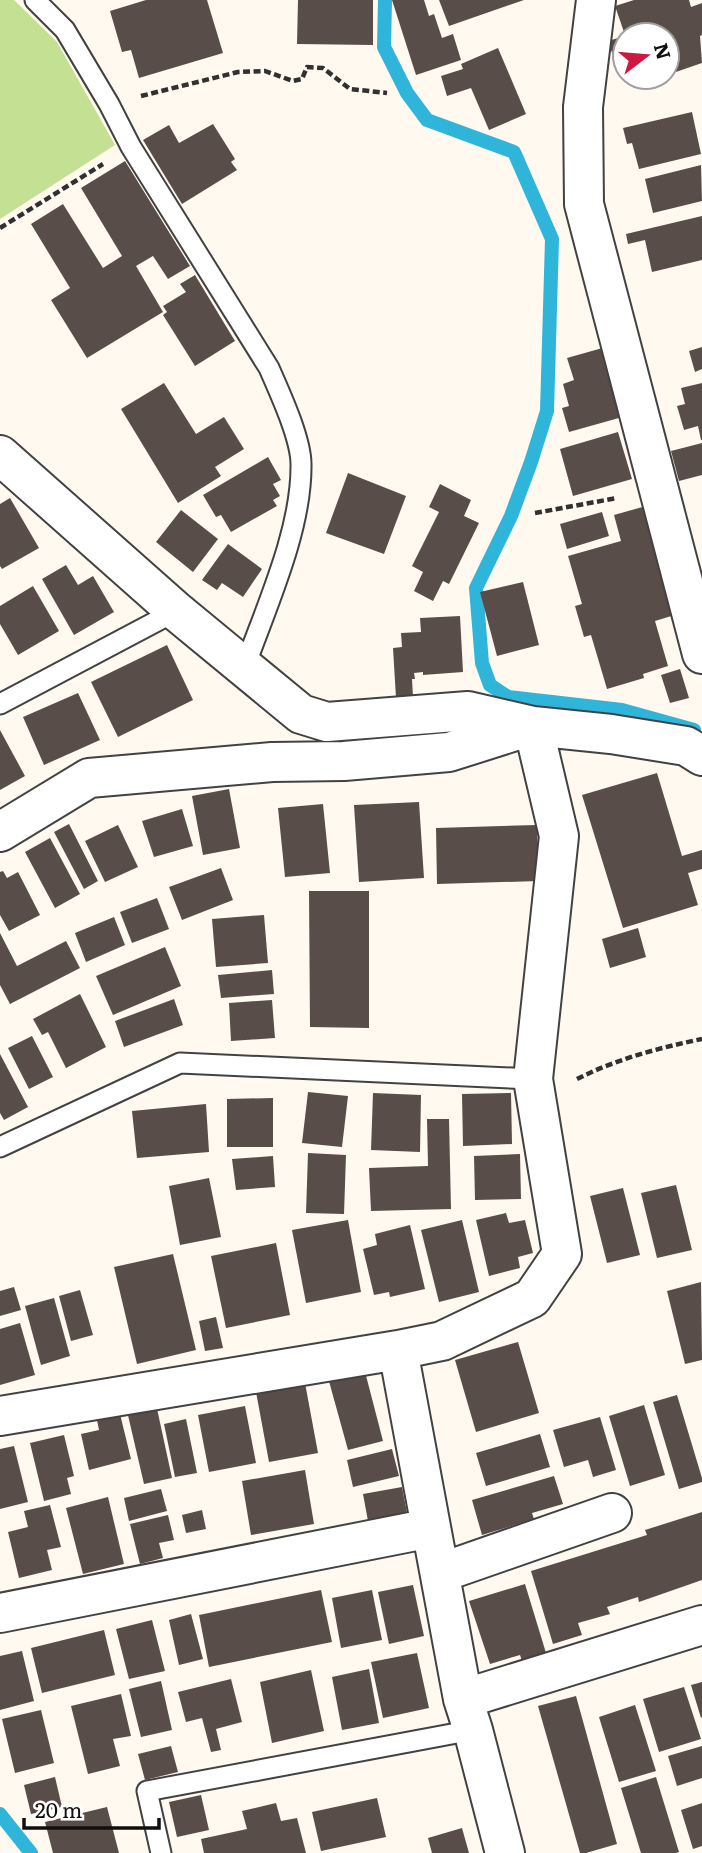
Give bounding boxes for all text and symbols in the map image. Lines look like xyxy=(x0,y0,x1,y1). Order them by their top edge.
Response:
north arrow xyxy=(611,21,681,91)
text: N xyxy=(648,40,679,63)
scale bar xyxy=(24,1786,159,1830)
text: 20 m xyxy=(35,1793,82,1824)

